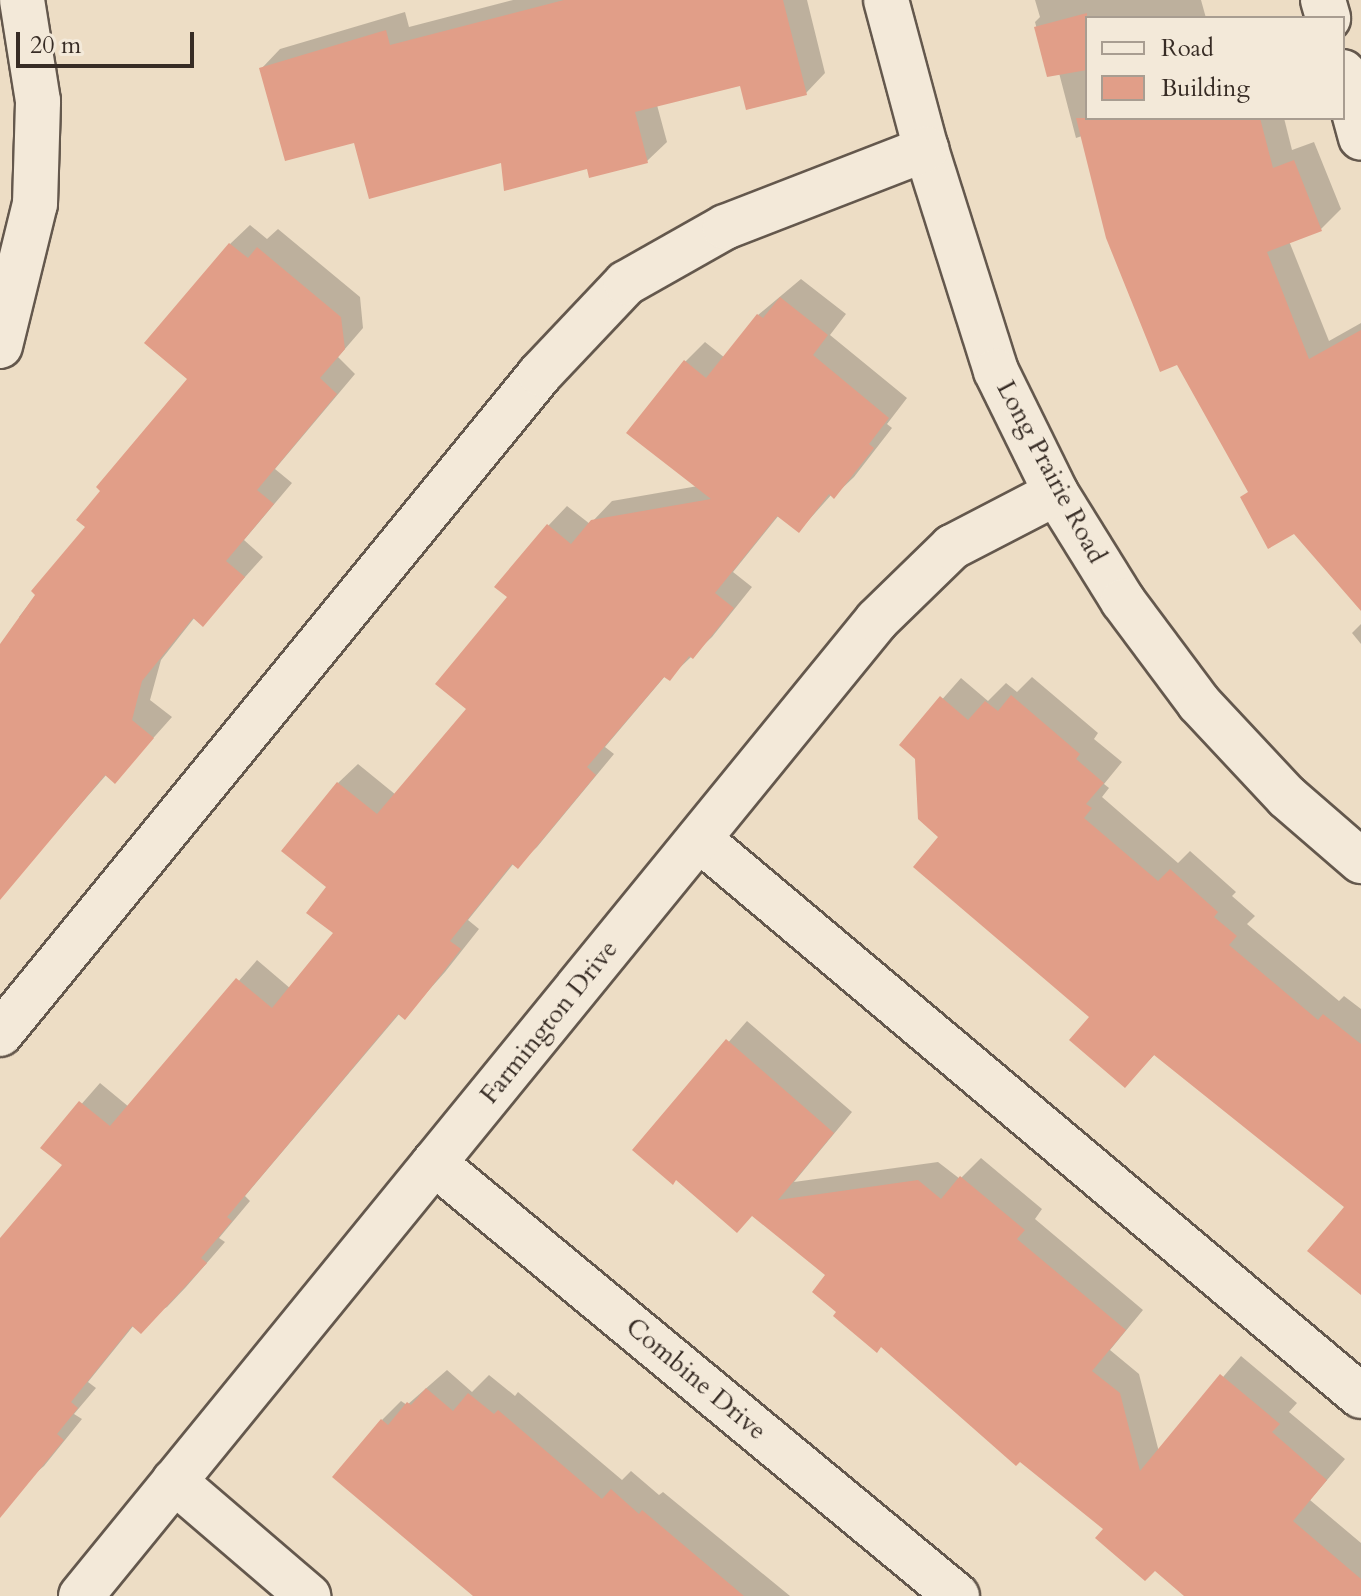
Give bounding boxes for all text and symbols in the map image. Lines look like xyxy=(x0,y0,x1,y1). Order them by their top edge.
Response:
scale bar xyxy=(20,16,198,66)
legend xyxy=(1085,16,1345,120)
text: 20 m xyxy=(30,29,81,62)
text: Road xyxy=(1161,32,1214,65)
text: Building xyxy=(1161,72,1250,105)
street label: Long Prairie Road xyxy=(990,375,1112,569)
street label: Farmington Drive xyxy=(474,934,624,1110)
street label: Combine Drive xyxy=(619,1311,773,1447)

